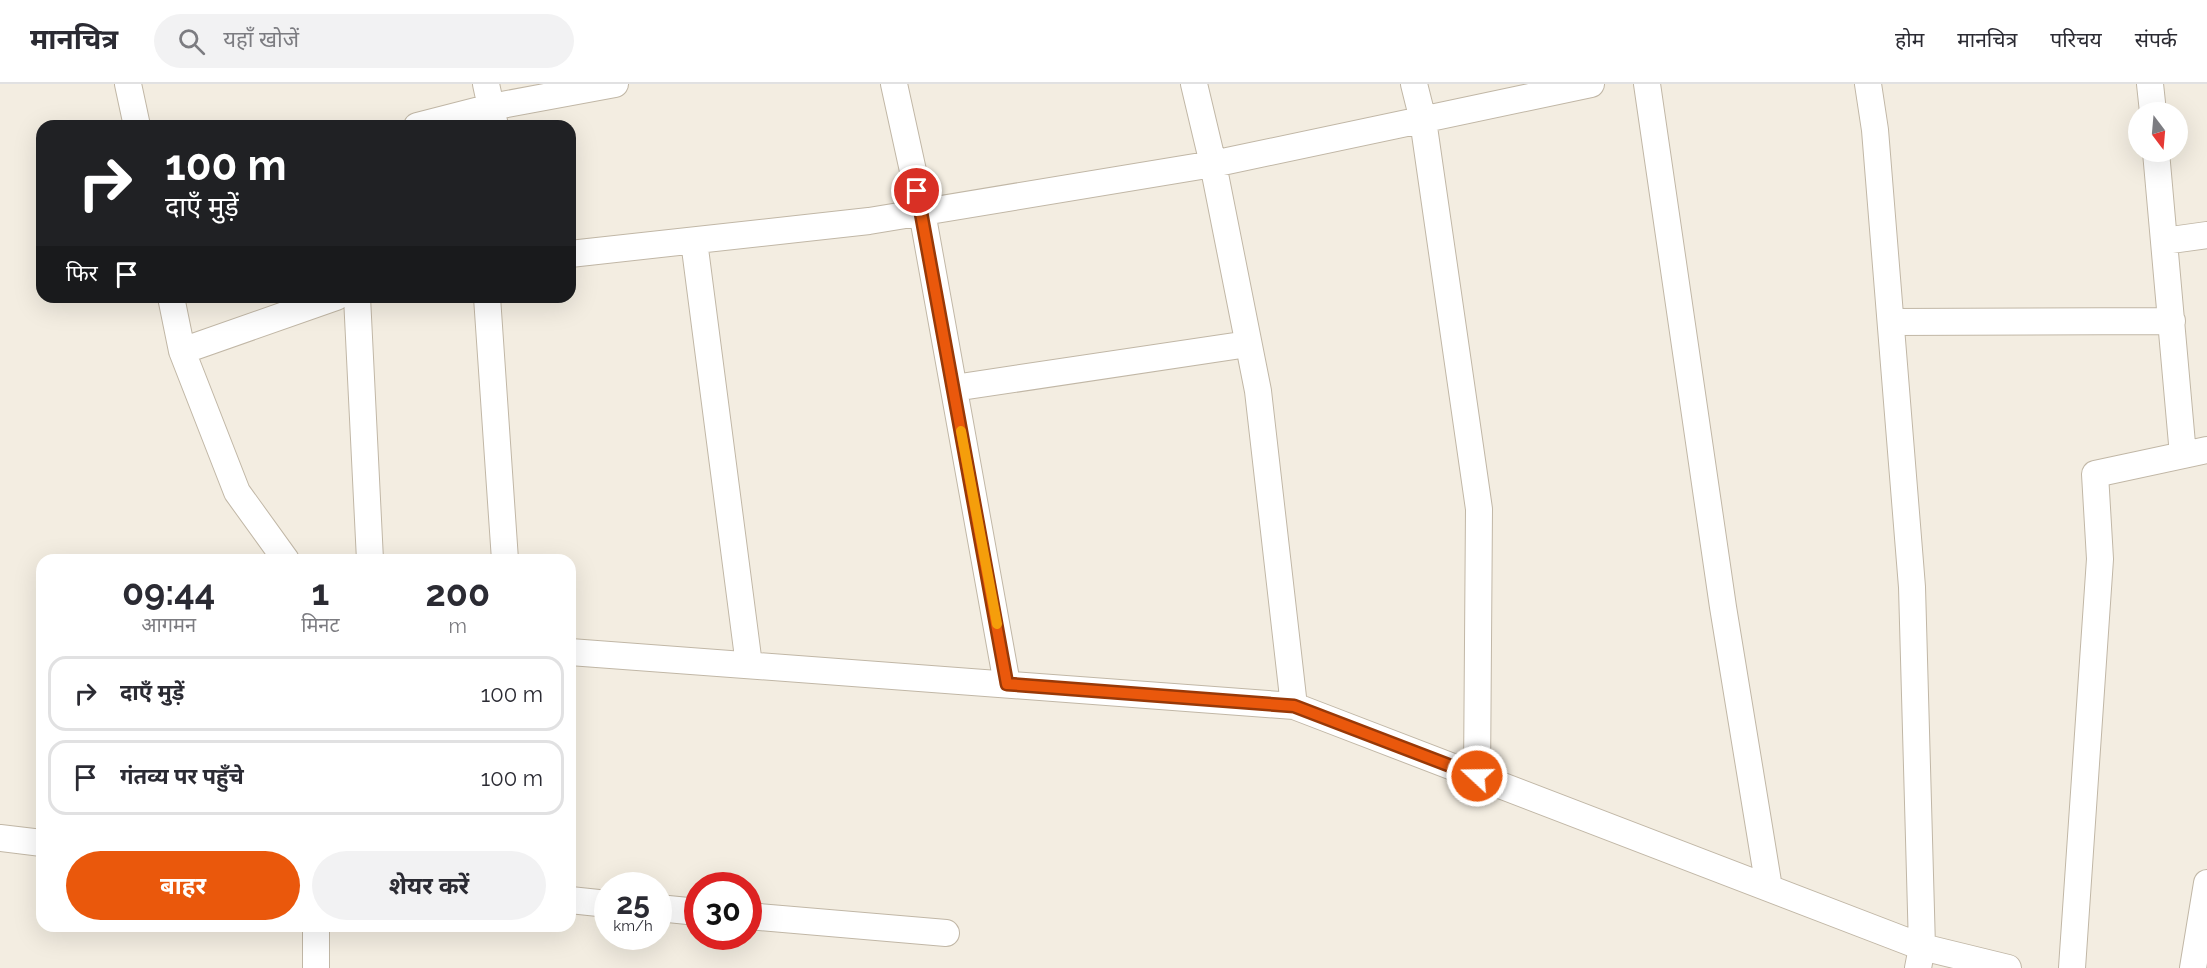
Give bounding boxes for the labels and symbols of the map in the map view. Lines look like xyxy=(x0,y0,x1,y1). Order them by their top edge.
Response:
north arrow xyxy=(2128,102,2188,162)
pin xyxy=(891,165,942,216)
position arrow xyxy=(1445,744,1509,808)
speed limit sign: 30 xyxy=(684,872,762,950)

